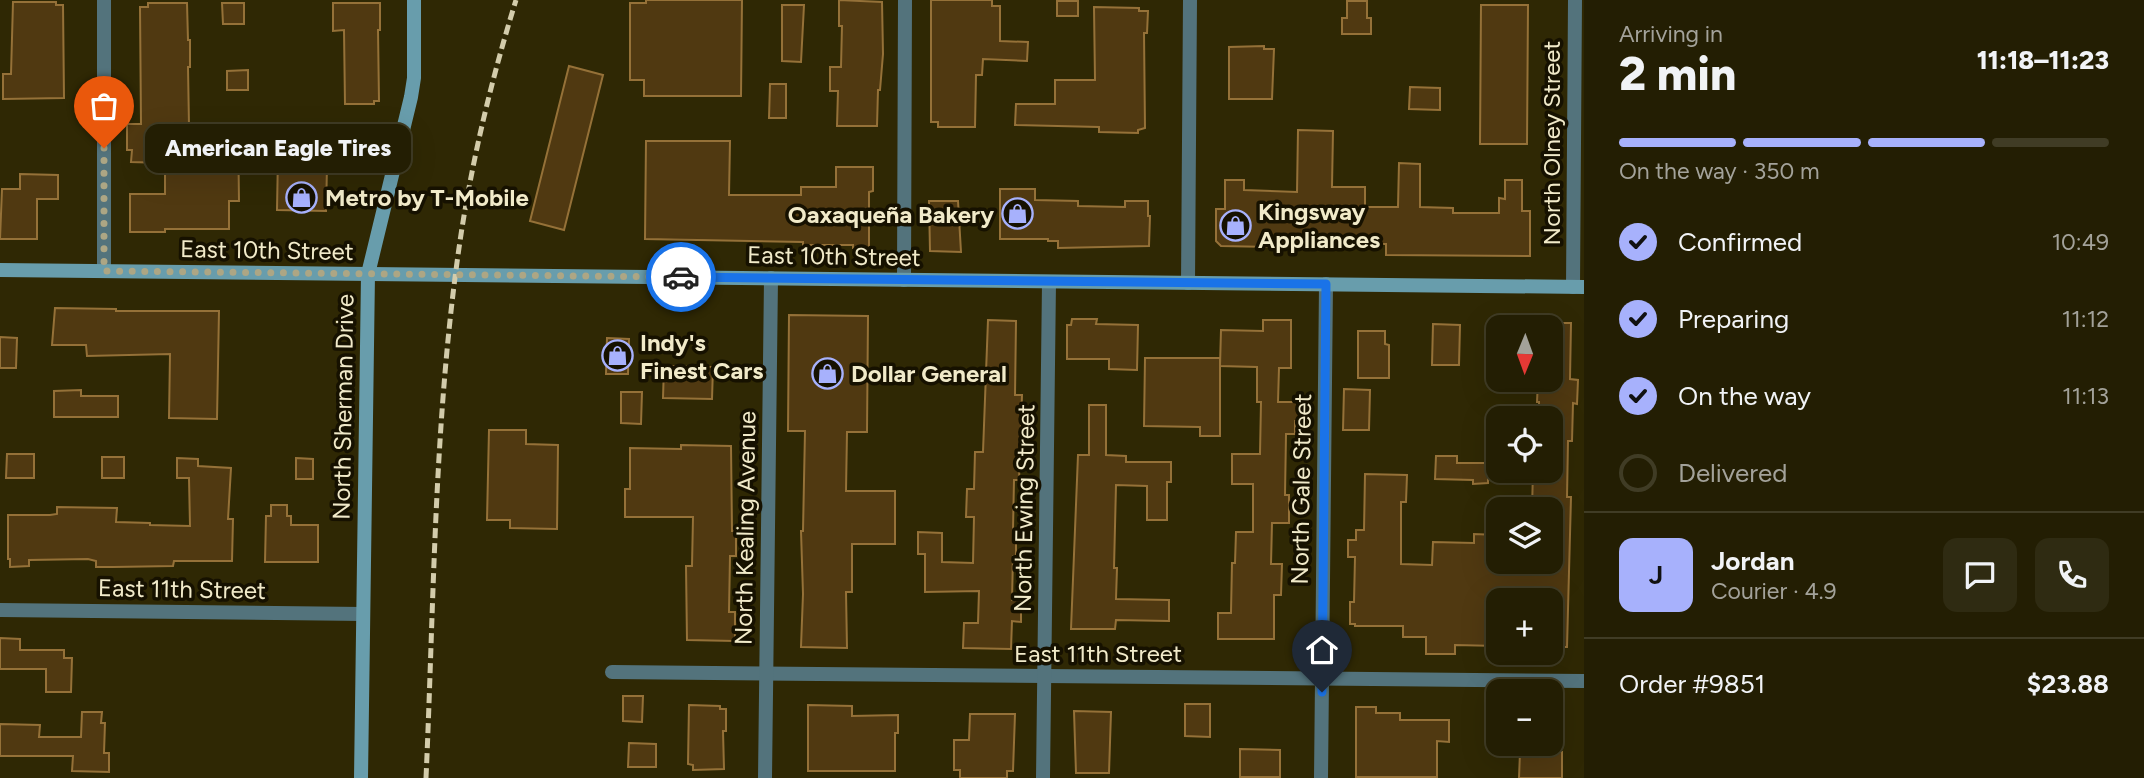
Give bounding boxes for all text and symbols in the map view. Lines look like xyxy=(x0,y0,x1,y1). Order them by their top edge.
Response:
text: Arriving in xyxy=(1619,20,1723,48)
street label: North Olney Street xyxy=(1537,41,1566,245)
text: 11:18–11:23 xyxy=(1977,44,2109,76)
text: 2 min xyxy=(1619,46,1736,102)
pin xyxy=(74,76,134,148)
icon: bag xyxy=(85,87,123,125)
callout: American Eagle Tires xyxy=(146,124,412,172)
text: American Eagle Tires xyxy=(165,134,391,162)
text: On the way · 350 m xyxy=(1619,157,1820,185)
shop icon: Metro by T-Mobile xyxy=(285,180,319,214)
place label: Metro by T-Mobile xyxy=(325,183,529,212)
shop icon: Oaxaqueña Bakery xyxy=(1000,197,1034,231)
place label: Kingsway Appliances xyxy=(1258,197,1380,254)
place label: Oaxaqueña Bakery xyxy=(788,200,994,229)
shop icon: Kingsway Appliances xyxy=(1218,208,1252,242)
icon: check xyxy=(1619,223,1657,261)
text: Confirmed xyxy=(1678,226,1802,258)
text: 10:49 xyxy=(2052,228,2109,256)
street label: East 10th Street xyxy=(180,234,354,266)
street label: East 10th Street xyxy=(747,240,921,272)
courier xyxy=(646,242,716,312)
icon: car xyxy=(662,258,700,296)
street label: North Sherman Drive xyxy=(327,294,359,520)
icon: check xyxy=(1619,300,1657,338)
text: Preparing xyxy=(1678,303,1789,335)
text: 11:12 xyxy=(2062,305,2109,333)
north arrow xyxy=(1486,315,1563,392)
map controls xyxy=(1486,315,1563,756)
place label: Indy's Finest Cars xyxy=(640,328,764,385)
shop icon: Indy's Finest Cars xyxy=(600,339,634,373)
shop icon: Dollar General xyxy=(811,356,845,390)
place label: Dollar General xyxy=(851,359,1007,388)
icon: check xyxy=(1619,377,1657,415)
text: On the way xyxy=(1678,380,1811,412)
text: 11:13 xyxy=(2062,382,2109,410)
street label: North Gale Street xyxy=(1285,393,1317,585)
street label: North Ewing Street xyxy=(1008,404,1040,612)
button: locate xyxy=(1486,406,1563,483)
street label: North Kealing Avenue xyxy=(728,411,762,645)
text: Delivered xyxy=(1678,457,1787,489)
button: layers xyxy=(1486,497,1563,574)
button: chat xyxy=(1943,538,2017,612)
button: phone xyxy=(2035,538,2109,612)
text: Jordan xyxy=(1711,545,1794,577)
text: J xyxy=(1649,559,1663,591)
street label: East 11th Street xyxy=(98,573,266,605)
text: Courier · 4.9 xyxy=(1711,577,1837,605)
button: + xyxy=(1486,588,1563,665)
pin xyxy=(1292,620,1352,692)
icon: home xyxy=(1303,631,1341,669)
street label: East 11th Street xyxy=(1014,639,1182,668)
text: Order #9851 xyxy=(1619,668,1765,700)
text: $23.88 xyxy=(2027,668,2109,700)
button: − xyxy=(1486,679,1563,756)

